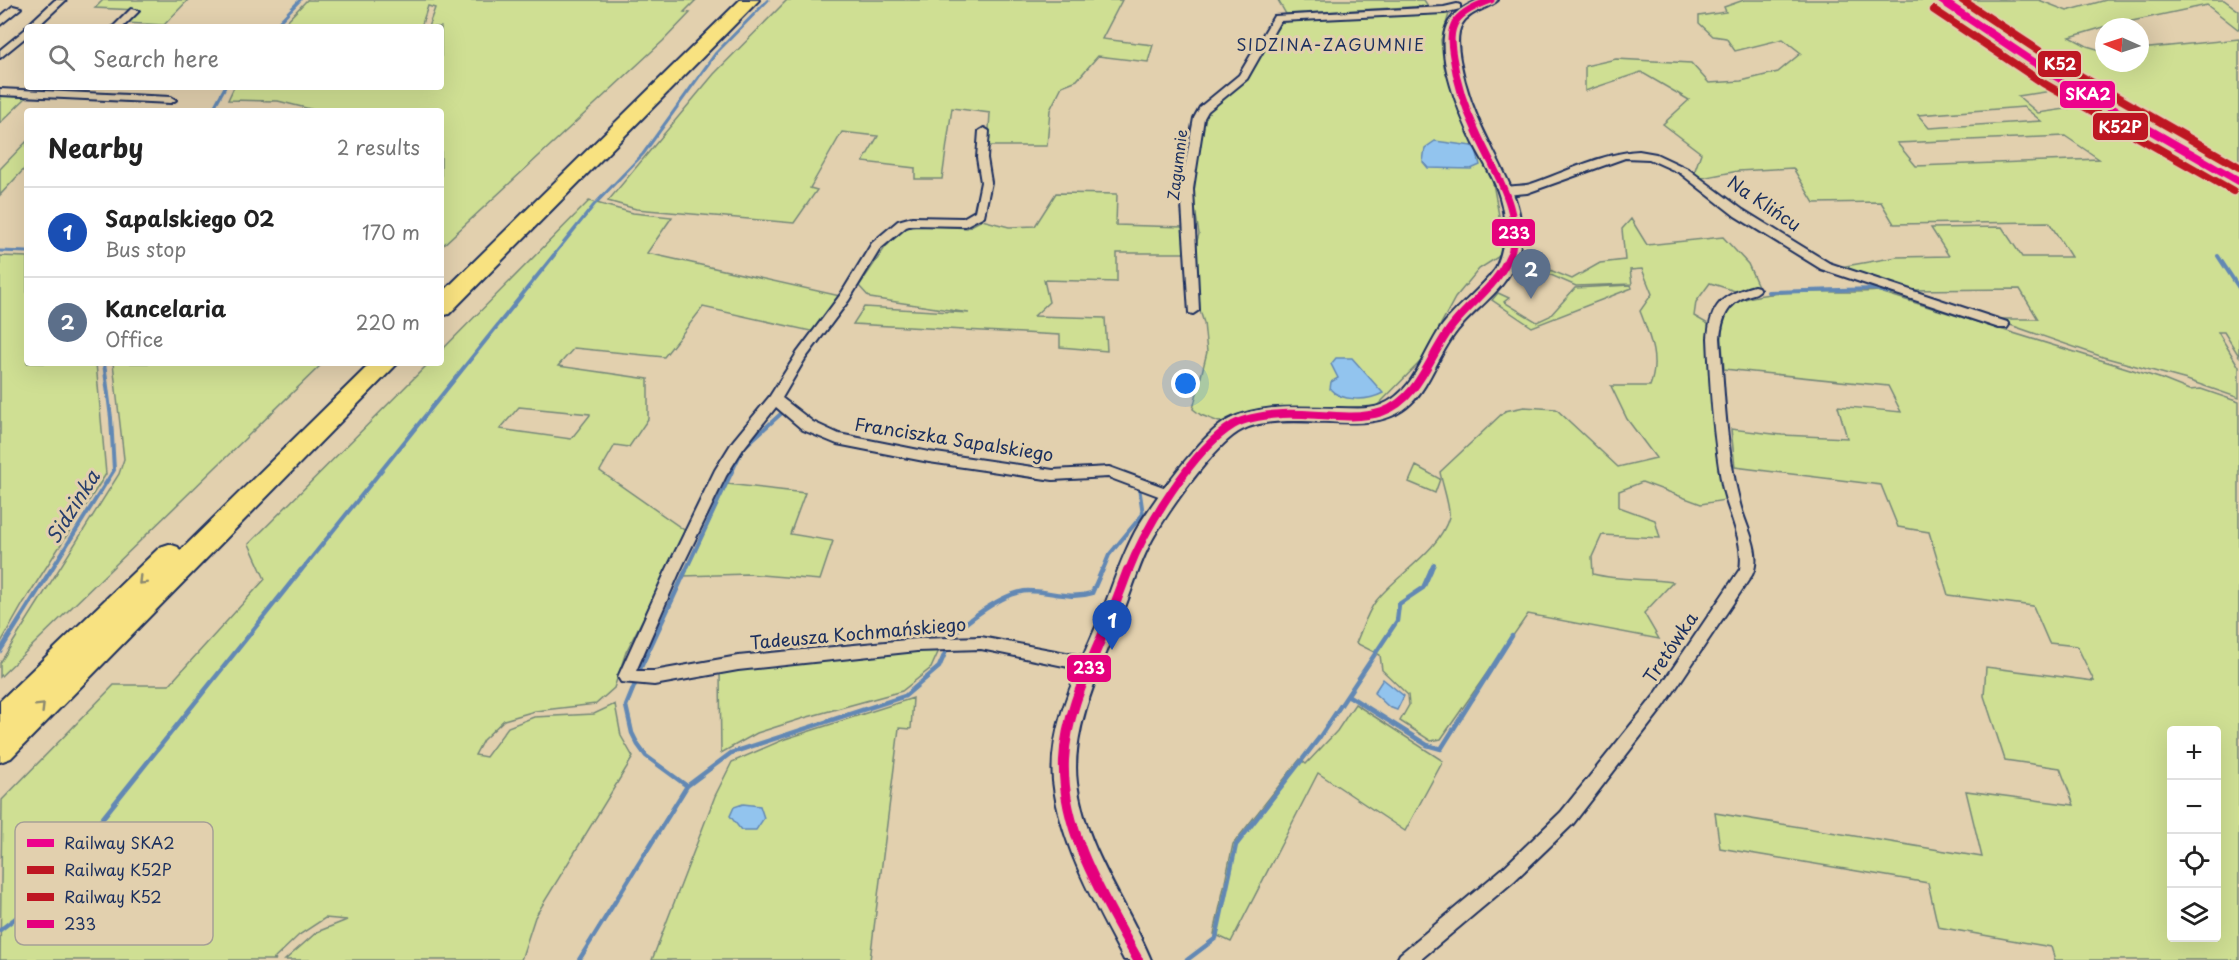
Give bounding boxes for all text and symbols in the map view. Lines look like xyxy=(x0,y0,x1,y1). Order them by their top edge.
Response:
north arrow xyxy=(2095,18,2149,72)
search box xyxy=(24,24,444,90)
district label: SIDZINA-ZAGUMNIE xyxy=(1237,32,1425,56)
icon: search xyxy=(45,41,78,74)
text: Search here xyxy=(93,41,219,74)
line badge: K52 xyxy=(2037,50,2082,78)
text: K52 xyxy=(2044,51,2076,75)
line badge: SKA2 xyxy=(2059,80,2116,109)
text: SKA2 xyxy=(2065,81,2111,105)
line badge: K52P xyxy=(2092,112,2149,141)
text: K52P xyxy=(2098,114,2142,138)
text: Nearby xyxy=(48,128,143,167)
street label: Zagumnie xyxy=(1161,128,1192,202)
text: 2 results xyxy=(337,132,420,162)
street label: Na Klińcu xyxy=(1723,168,1807,237)
text: Sapalskiego 02 xyxy=(105,201,274,234)
text: 1 xyxy=(63,217,72,247)
text: 170 m xyxy=(362,217,420,247)
line badge: 233 xyxy=(1491,218,1536,247)
text: 233 xyxy=(1498,220,1530,244)
text: Bus stop xyxy=(105,234,186,264)
pin: 2 xyxy=(1512,250,1550,299)
text: Kancelaria xyxy=(105,291,226,324)
text: 2 xyxy=(60,307,75,337)
text: 220 m xyxy=(356,307,420,337)
text: Office xyxy=(105,324,163,354)
your location xyxy=(1171,369,1200,398)
street label: Franciszka Sapalskiego xyxy=(853,409,1056,468)
water label: Sidzinka xyxy=(38,463,107,549)
one-way arrow xyxy=(139,573,150,584)
pin: 1 xyxy=(1092,600,1132,650)
street label: Tretówka xyxy=(1636,605,1704,688)
street label: Tadeusza Kochmańskiego xyxy=(749,610,967,655)
line badge: 233 xyxy=(1066,654,1112,683)
text: 233 xyxy=(1073,655,1105,679)
one-way arrow xyxy=(34,703,45,714)
map controls xyxy=(2167,726,2221,942)
button: + xyxy=(2167,726,2221,780)
button: − xyxy=(2167,780,2221,834)
legend xyxy=(15,822,213,945)
text: Railway SKA2 xyxy=(64,830,175,854)
button: locate xyxy=(2167,834,2221,888)
text: Railway K52P xyxy=(64,857,172,881)
text: Railway K52 xyxy=(64,884,162,908)
button: layers xyxy=(2167,888,2221,942)
text: 233 xyxy=(64,911,96,935)

